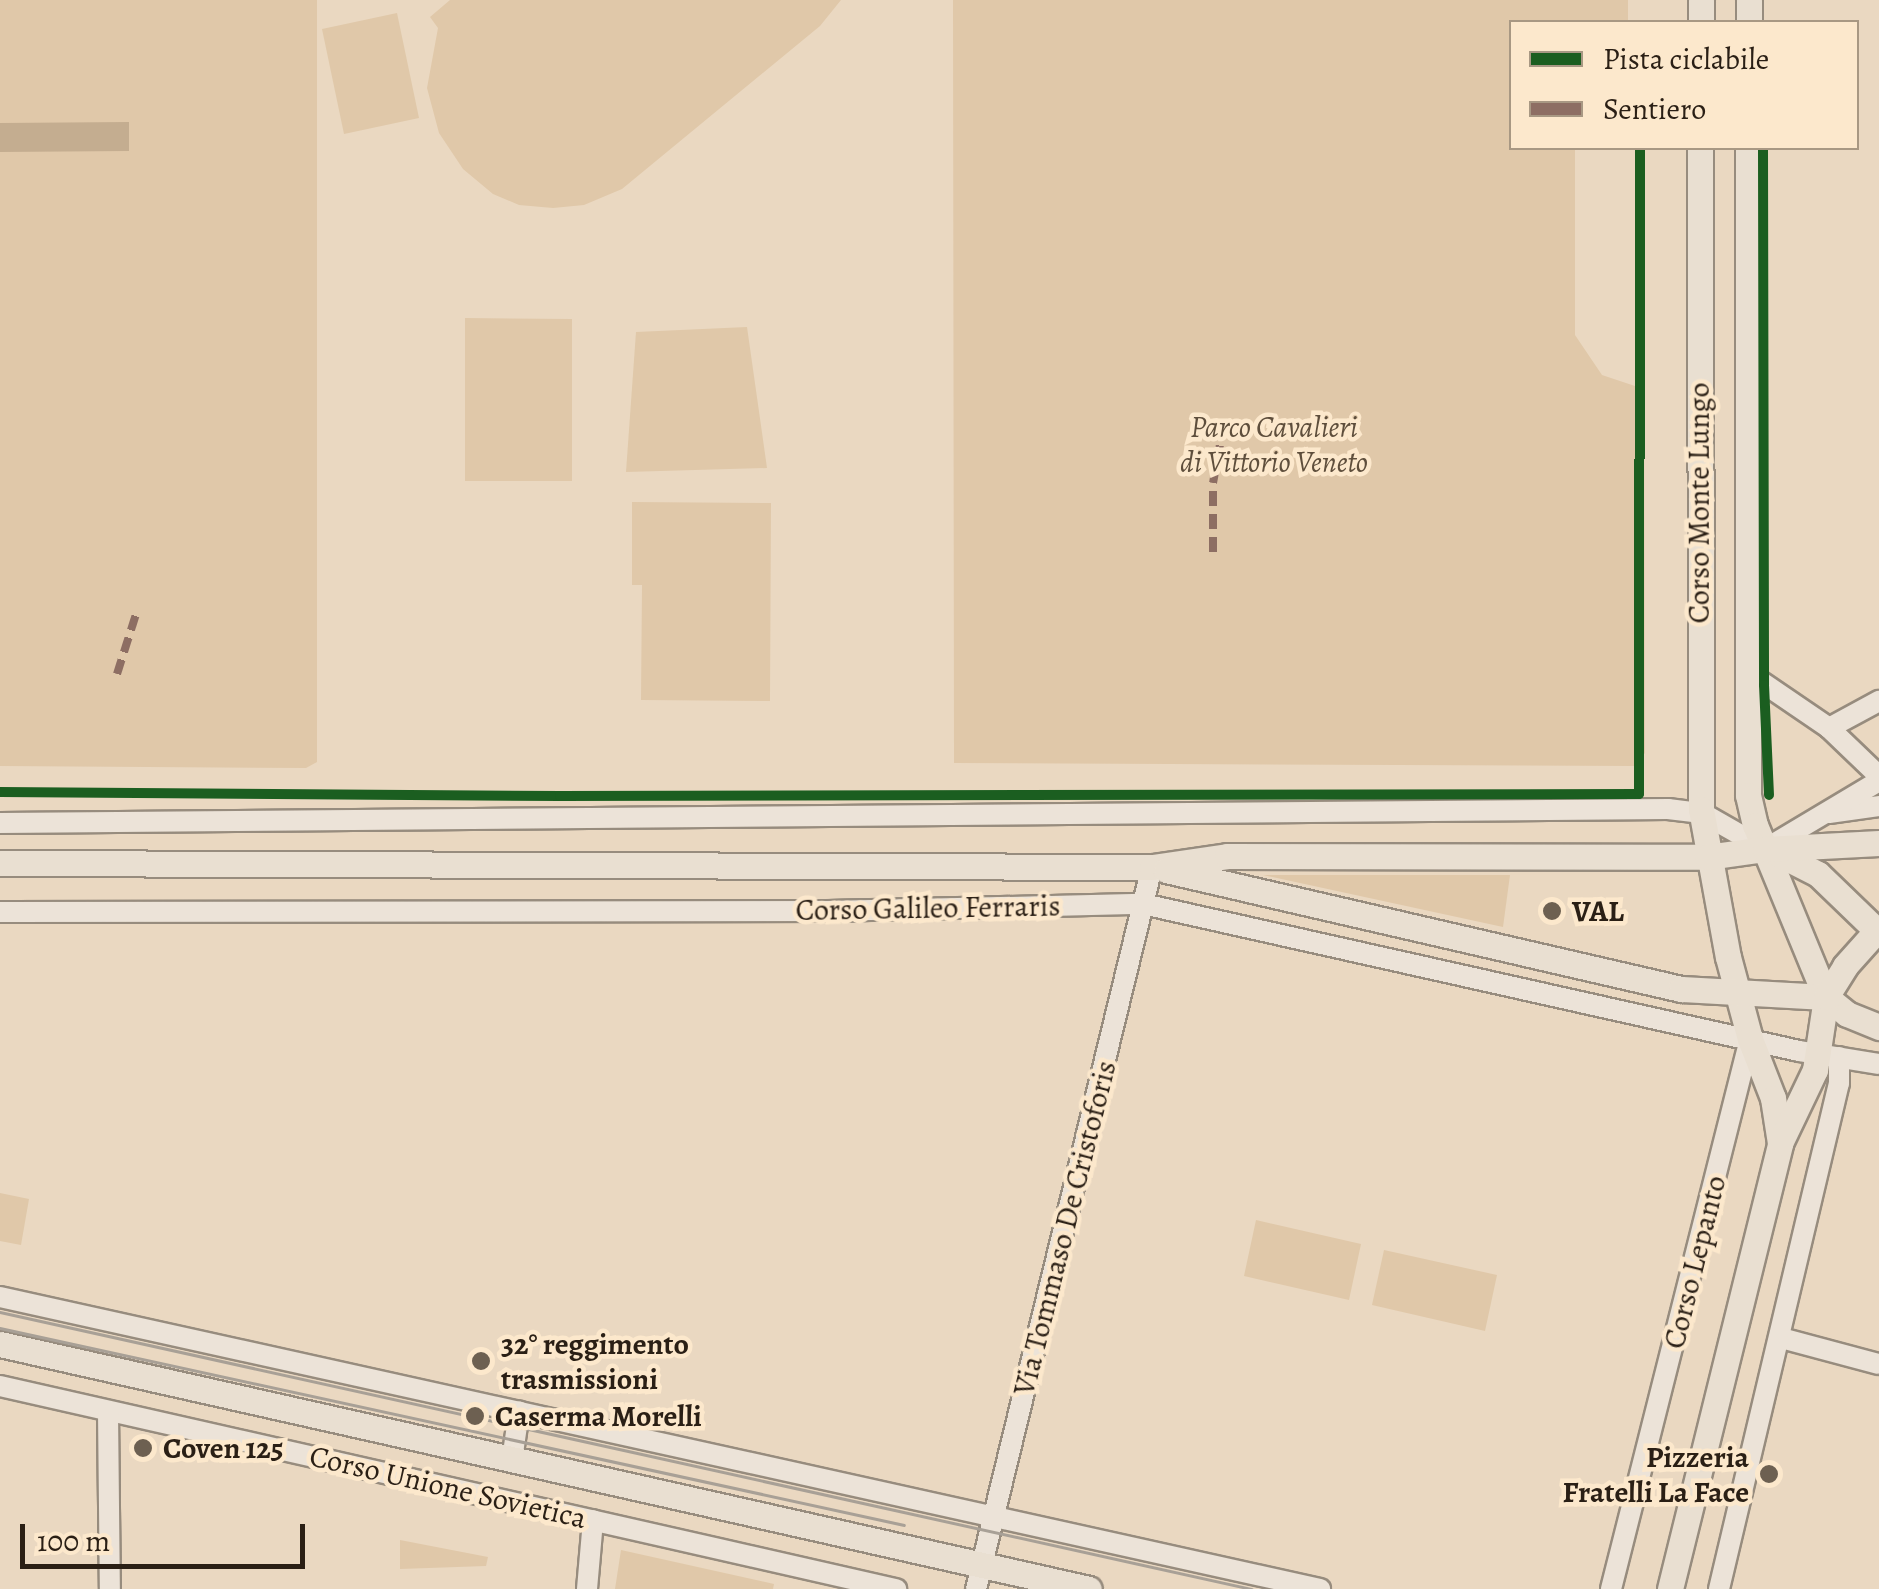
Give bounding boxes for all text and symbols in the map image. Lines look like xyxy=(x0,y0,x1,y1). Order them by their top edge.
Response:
legend xyxy=(1509,20,1859,150)
text: Pista ciclabile xyxy=(1603,39,1769,79)
text: Sentiero xyxy=(1603,89,1706,129)
street label: Corso Monte Lungo xyxy=(1681,383,1717,623)
park label: Parco Cavalieri di Vittorio Veneto xyxy=(1180,409,1368,480)
street label: Corso Galileo Ferraris xyxy=(795,888,1061,928)
place label: VAL xyxy=(1572,893,1624,929)
marker: VAL xyxy=(1541,900,1563,922)
street label: Via Tommaso De Cristoforis xyxy=(1006,1057,1124,1399)
street label: Corso Lepanto xyxy=(1656,1172,1734,1352)
place label: 32° reggimento trasmissioni xyxy=(501,1326,689,1396)
marker: 32° reggimento trasmissioni xyxy=(470,1350,492,1372)
place label: Caserma Morelli xyxy=(495,1398,702,1434)
marker: Caserma Morelli xyxy=(464,1405,486,1427)
place label: Coven 125 xyxy=(163,1430,284,1466)
marker: Coven 125 xyxy=(132,1437,154,1459)
street label: Corso Unione Sovietica xyxy=(306,1438,590,1536)
place label: Pizzeria Fratelli La Face xyxy=(1563,1439,1749,1510)
marker: Pizzeria Fratelli La Face xyxy=(1758,1463,1780,1485)
scale bar xyxy=(25,1504,310,1566)
text: 100 m xyxy=(37,1521,110,1561)

